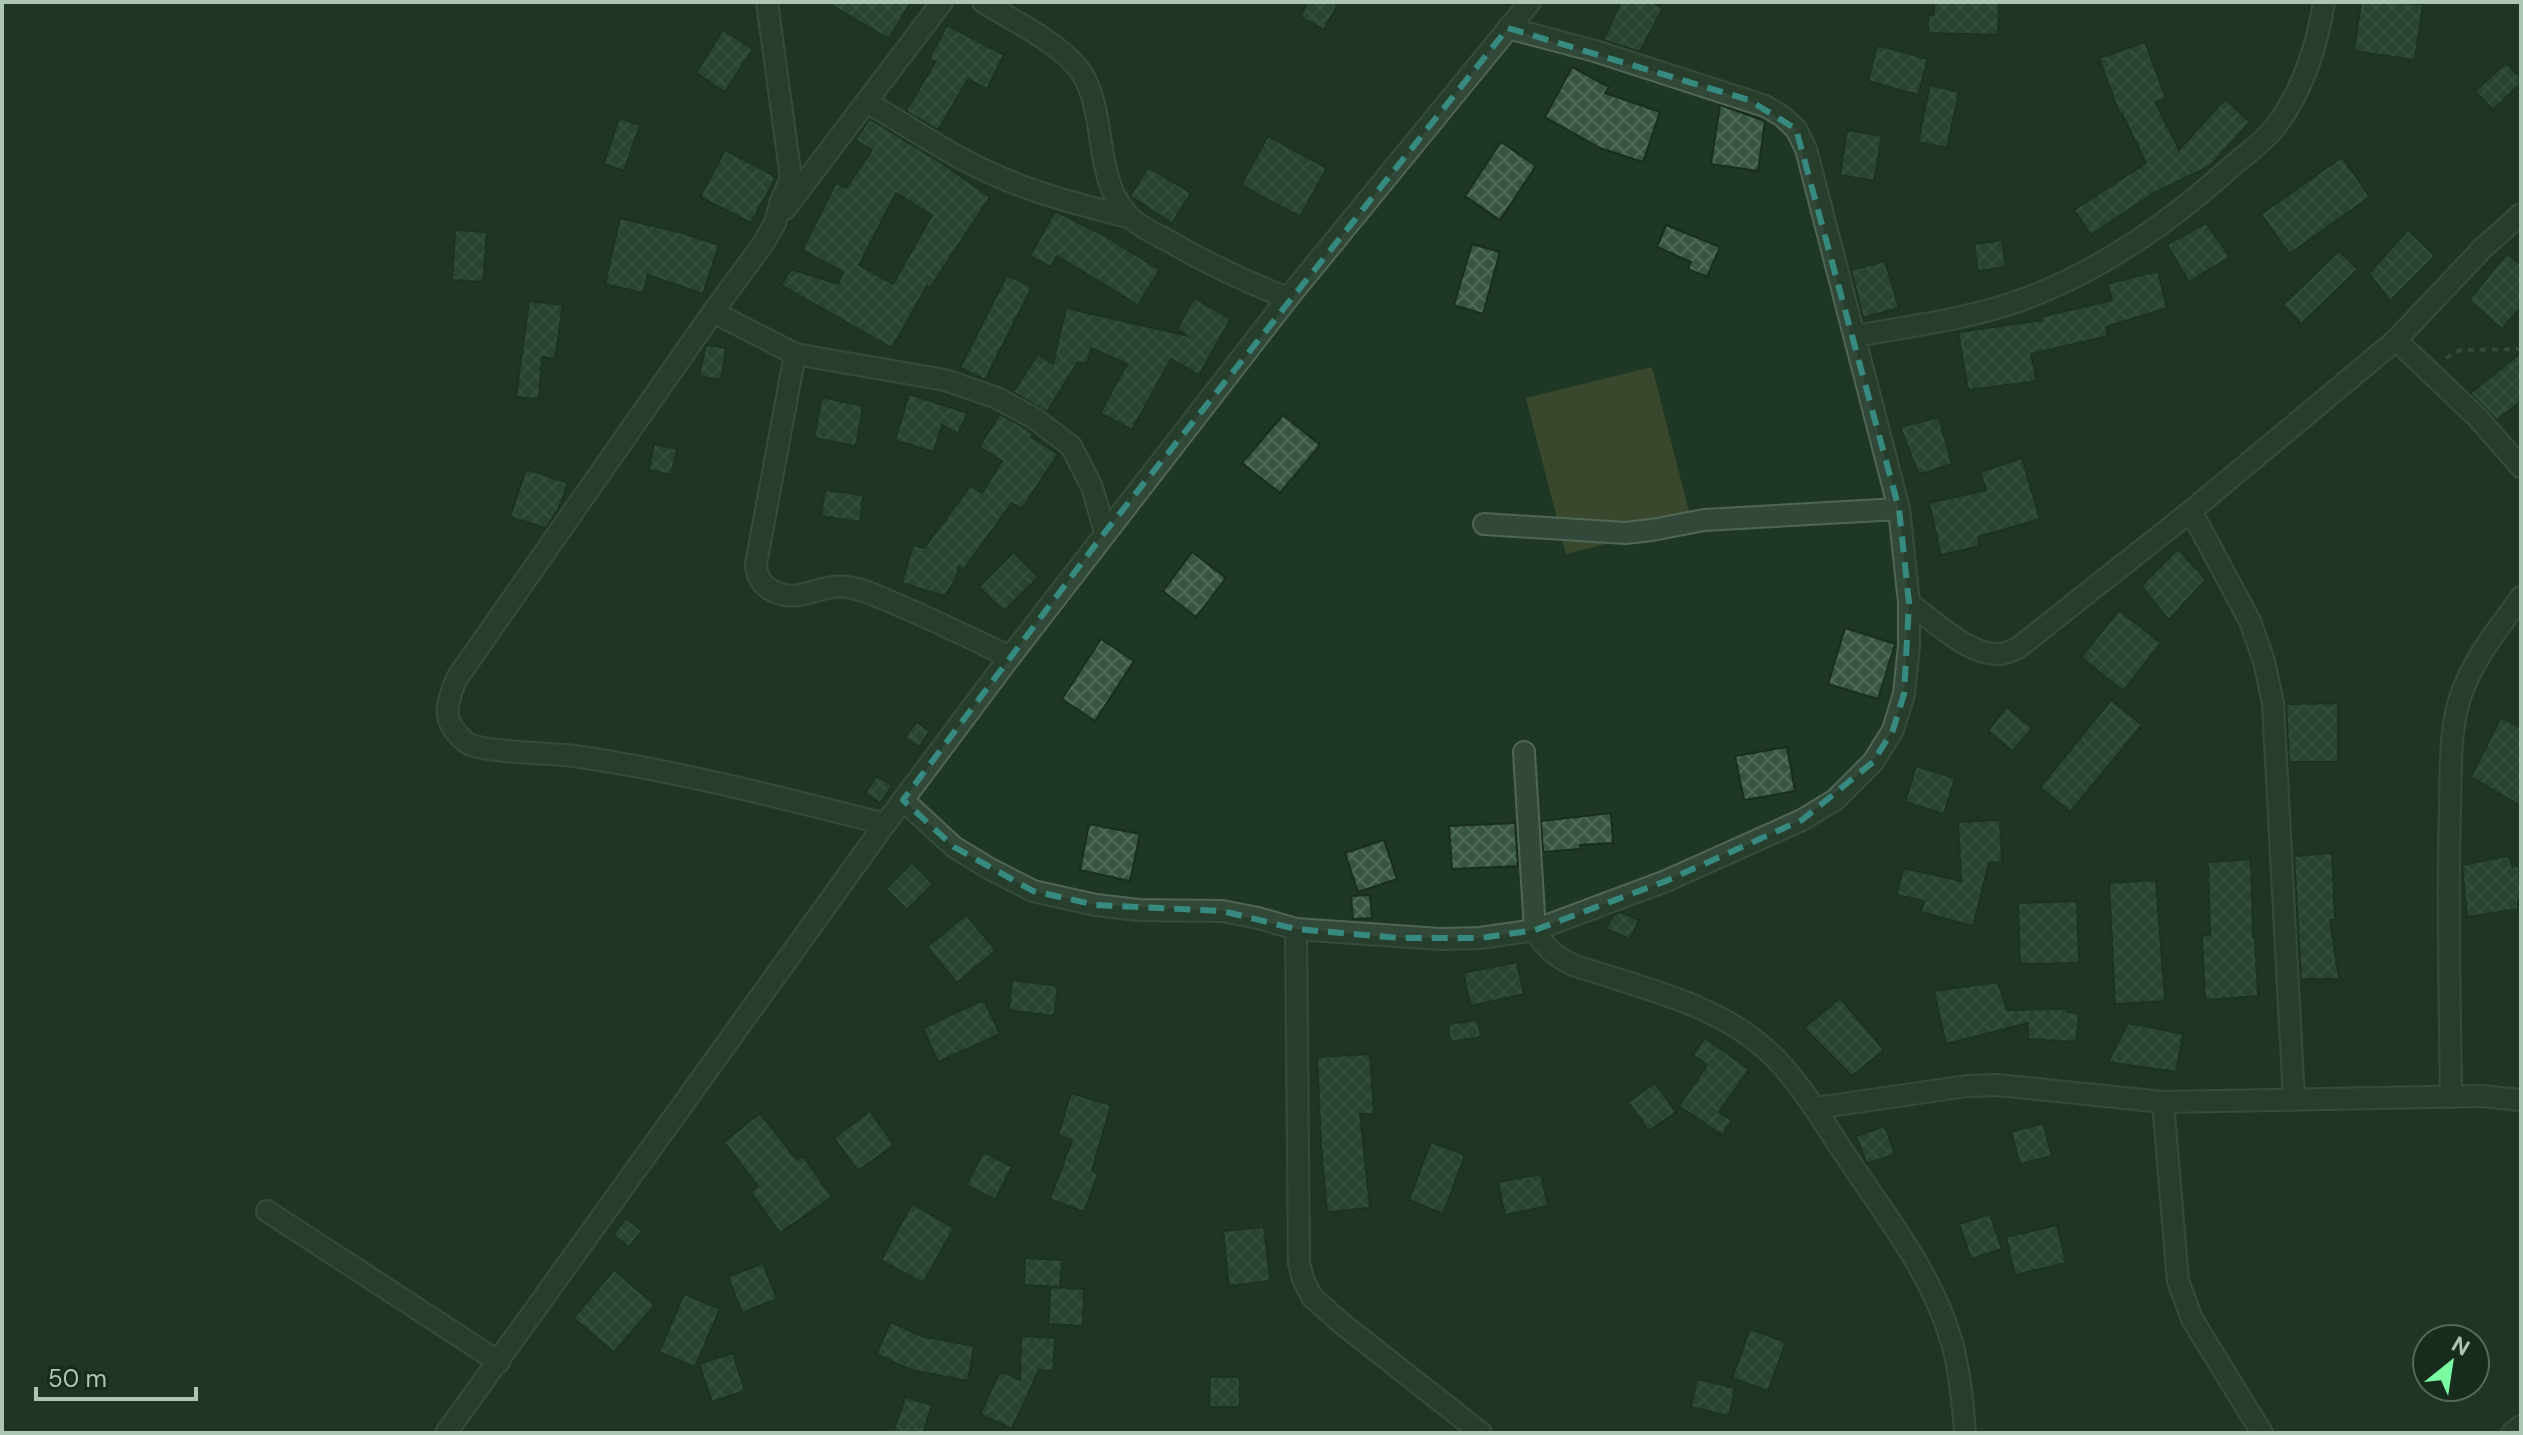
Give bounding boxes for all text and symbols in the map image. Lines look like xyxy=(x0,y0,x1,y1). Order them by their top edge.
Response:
north arrow xyxy=(2411,1323,2491,1403)
text: N xyxy=(2447,1330,2475,1363)
scale bar xyxy=(36,1351,196,1401)
text: 50 m xyxy=(48,1363,107,1394)

